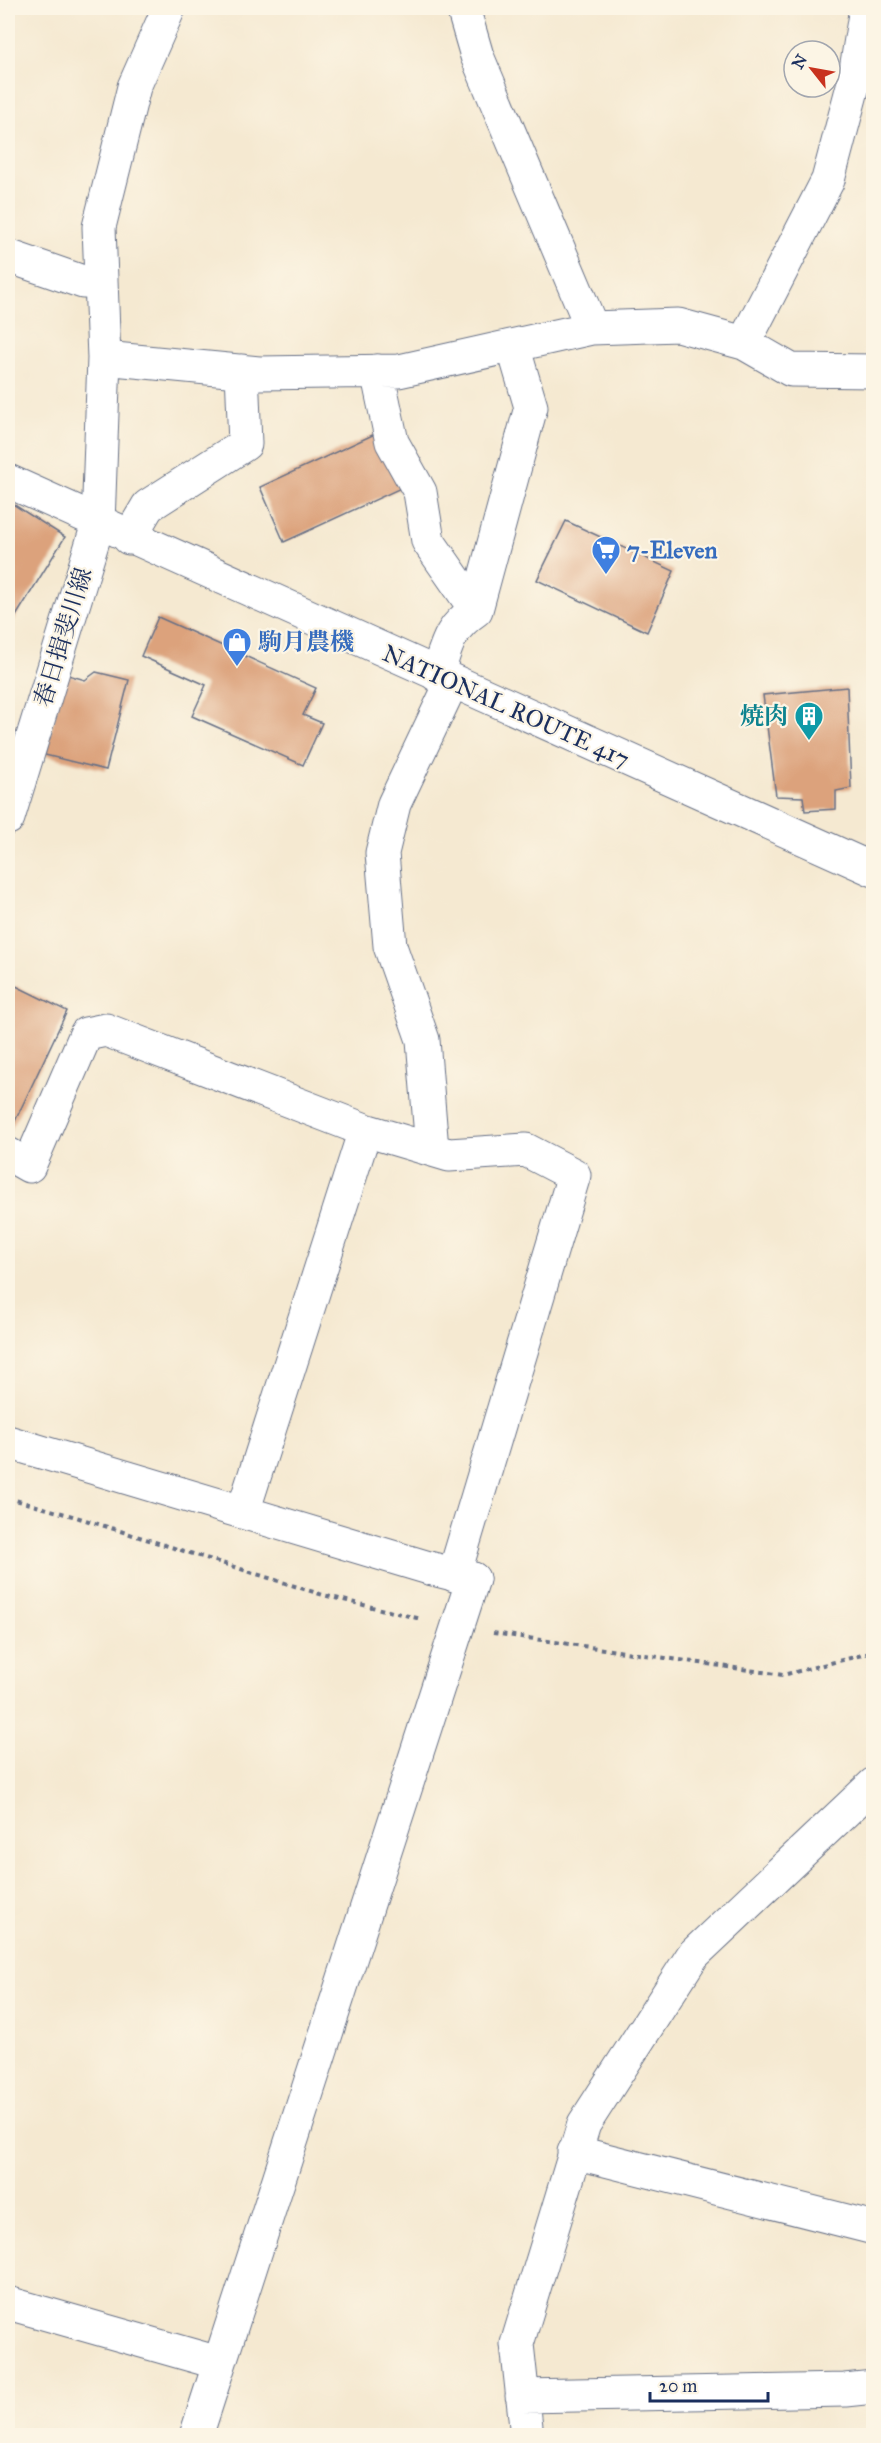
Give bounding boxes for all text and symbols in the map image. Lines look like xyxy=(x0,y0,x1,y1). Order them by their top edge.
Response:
north arrow xyxy=(782,39,842,99)
text: N xyxy=(788,50,811,72)
supermarket icon: 7-Eleven xyxy=(590,534,622,576)
place label: 7-Eleven xyxy=(627,535,717,565)
street label: 春日揖斐川線 xyxy=(28,564,98,710)
shop icon: 駒月農機 xyxy=(221,626,253,668)
place label: 駒月農機 xyxy=(258,627,354,657)
street label: NATIONAL ROUTE 417 xyxy=(378,638,634,774)
building icon: 焼肉 xyxy=(793,700,825,742)
place label: 焼肉 xyxy=(740,701,788,731)
scale bar xyxy=(650,2365,768,2403)
text: 20 m xyxy=(659,2375,697,2397)

